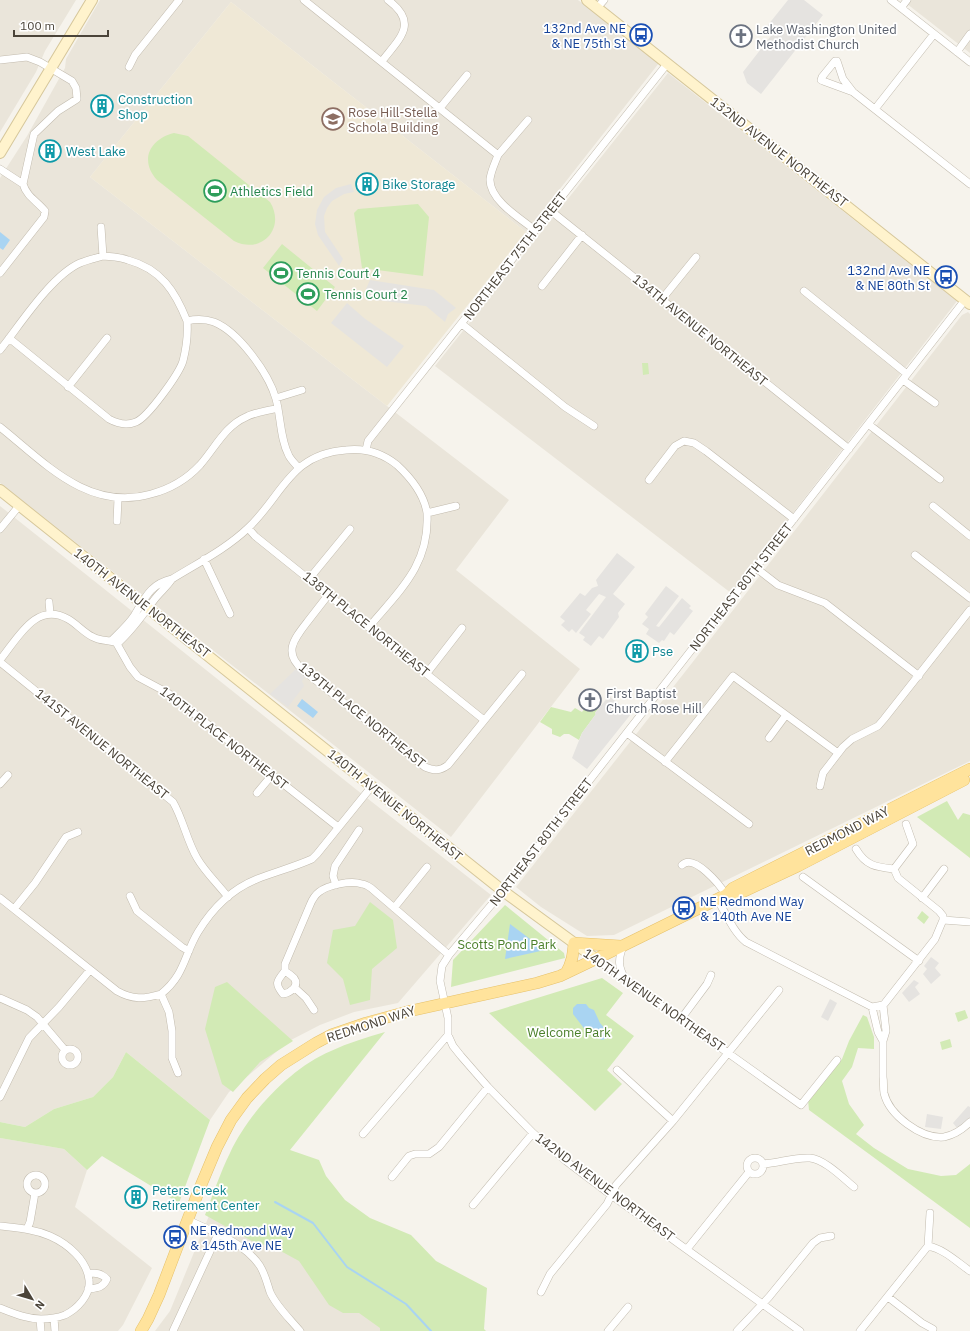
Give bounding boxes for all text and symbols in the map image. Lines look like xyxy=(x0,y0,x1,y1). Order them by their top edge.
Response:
scale bar xyxy=(14,12,108,38)
text: 100 m xyxy=(20,18,55,33)
place label: 132nd Ave NE & NE 75th St xyxy=(543,20,626,52)
place label: Lake Washington United Methodist Church xyxy=(756,21,897,53)
bus stop icon: 132nd Ave NE & NE 75th St xyxy=(628,22,654,48)
church icon: Lake Washington United Methodist Church xyxy=(728,23,754,49)
place label: Construction Shop xyxy=(118,91,193,123)
building icon: Construction Shop xyxy=(89,93,115,119)
street label: 132ND AVENUE NORTHEAST xyxy=(707,93,852,211)
place label: Rose Hill-Stella Schola Building xyxy=(348,104,438,136)
school or university icon: Rose Hill-Stella Schola Building xyxy=(320,106,346,132)
building icon: West Lake xyxy=(37,138,63,164)
place label: West Lake xyxy=(66,143,126,160)
building icon: Bike Storage xyxy=(354,171,380,197)
place label: Bike Storage xyxy=(382,176,456,193)
sports icon: Athletics Field xyxy=(202,178,228,204)
place label: Athletics Field xyxy=(230,183,313,200)
street label: NORTHEAST 75TH STREET xyxy=(460,188,571,323)
sports icon: Tennis Court 4 xyxy=(268,260,294,286)
place label: 132nd Ave NE & NE 80th St xyxy=(847,262,930,294)
bus stop icon: 132nd Ave NE & NE 80th St xyxy=(933,264,959,290)
place label: Tennis Court 4 xyxy=(296,265,380,282)
street label: 134TH AVENUE NORTHEAST xyxy=(629,270,771,390)
sports icon: Tennis Court 2 xyxy=(295,281,321,307)
place label: Tennis Court 2 xyxy=(324,286,408,303)
street label: NORTHEAST 80TH STREET xyxy=(686,519,797,654)
street label: 140TH AVENUE NORTHEAST xyxy=(70,544,214,662)
street label: 138TH PLACE NORTHEAST xyxy=(299,568,433,681)
building icon: Pse xyxy=(624,638,650,664)
place label: Pse xyxy=(652,643,673,660)
street label: 139TH PLACE NORTHEAST xyxy=(295,659,429,772)
street label: 140TH PLACE NORTHEAST xyxy=(156,683,292,794)
street label: 141ST AVENUE NORTHEAST xyxy=(32,685,173,804)
place label: First Baptist Church Rose Hill xyxy=(606,685,702,717)
church icon: First Baptist Church Rose Hill xyxy=(577,687,603,713)
street label: 140TH AVENUE NORTHEAST xyxy=(324,745,466,865)
street label: NORTHEAST 80TH STREET xyxy=(486,774,597,909)
street label: REDMOND WAY xyxy=(802,802,892,860)
place label: NE Redmond Way & 140th Ave NE xyxy=(700,893,805,925)
bus stop icon: NE Redmond Way & 140th Ave NE xyxy=(671,895,697,921)
park label: Scotts Pond Park xyxy=(458,936,557,953)
street label: 140TH AVENUE NORTHEAST xyxy=(580,945,728,1056)
street label: REDMOND WAY xyxy=(325,1002,418,1046)
park label: Welcome Park xyxy=(527,1024,611,1041)
street label: 142ND AVENUE NORTHEAST xyxy=(532,1129,678,1245)
place label: Peters Creek Retirement Center xyxy=(152,1182,260,1214)
building icon: Peters Creek Retirement Center xyxy=(123,1184,149,1210)
place label: NE Redmond Way & 145th Ave NE xyxy=(190,1222,295,1254)
bus stop icon: NE Redmond Way & 145th Ave NE xyxy=(162,1224,188,1250)
north arrow xyxy=(12,1279,52,1319)
text: N xyxy=(32,1298,48,1313)

